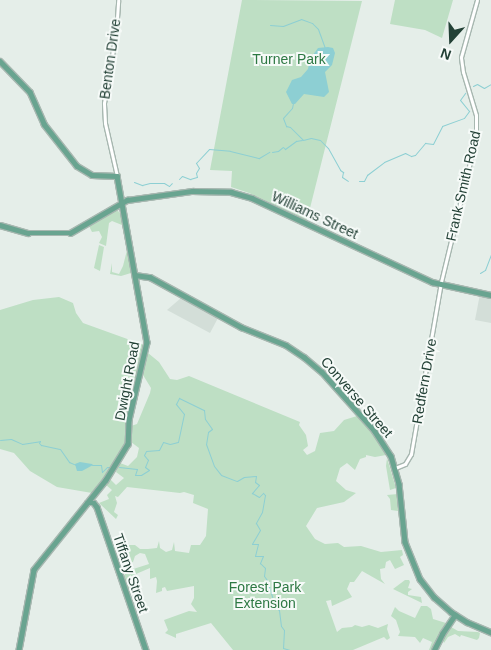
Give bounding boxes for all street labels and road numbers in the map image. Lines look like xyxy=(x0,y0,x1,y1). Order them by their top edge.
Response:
street label: Benton Drive xyxy=(96,18,124,100)
street label: Frank Smith Road xyxy=(442,129,484,243)
street label: Williams Street xyxy=(269,188,361,242)
street label: Redfern Drive xyxy=(408,337,440,425)
street label: Dwight Road xyxy=(111,340,143,422)
street label: Converse Street xyxy=(317,353,397,441)
street label: Tiffany Street xyxy=(110,531,152,615)

